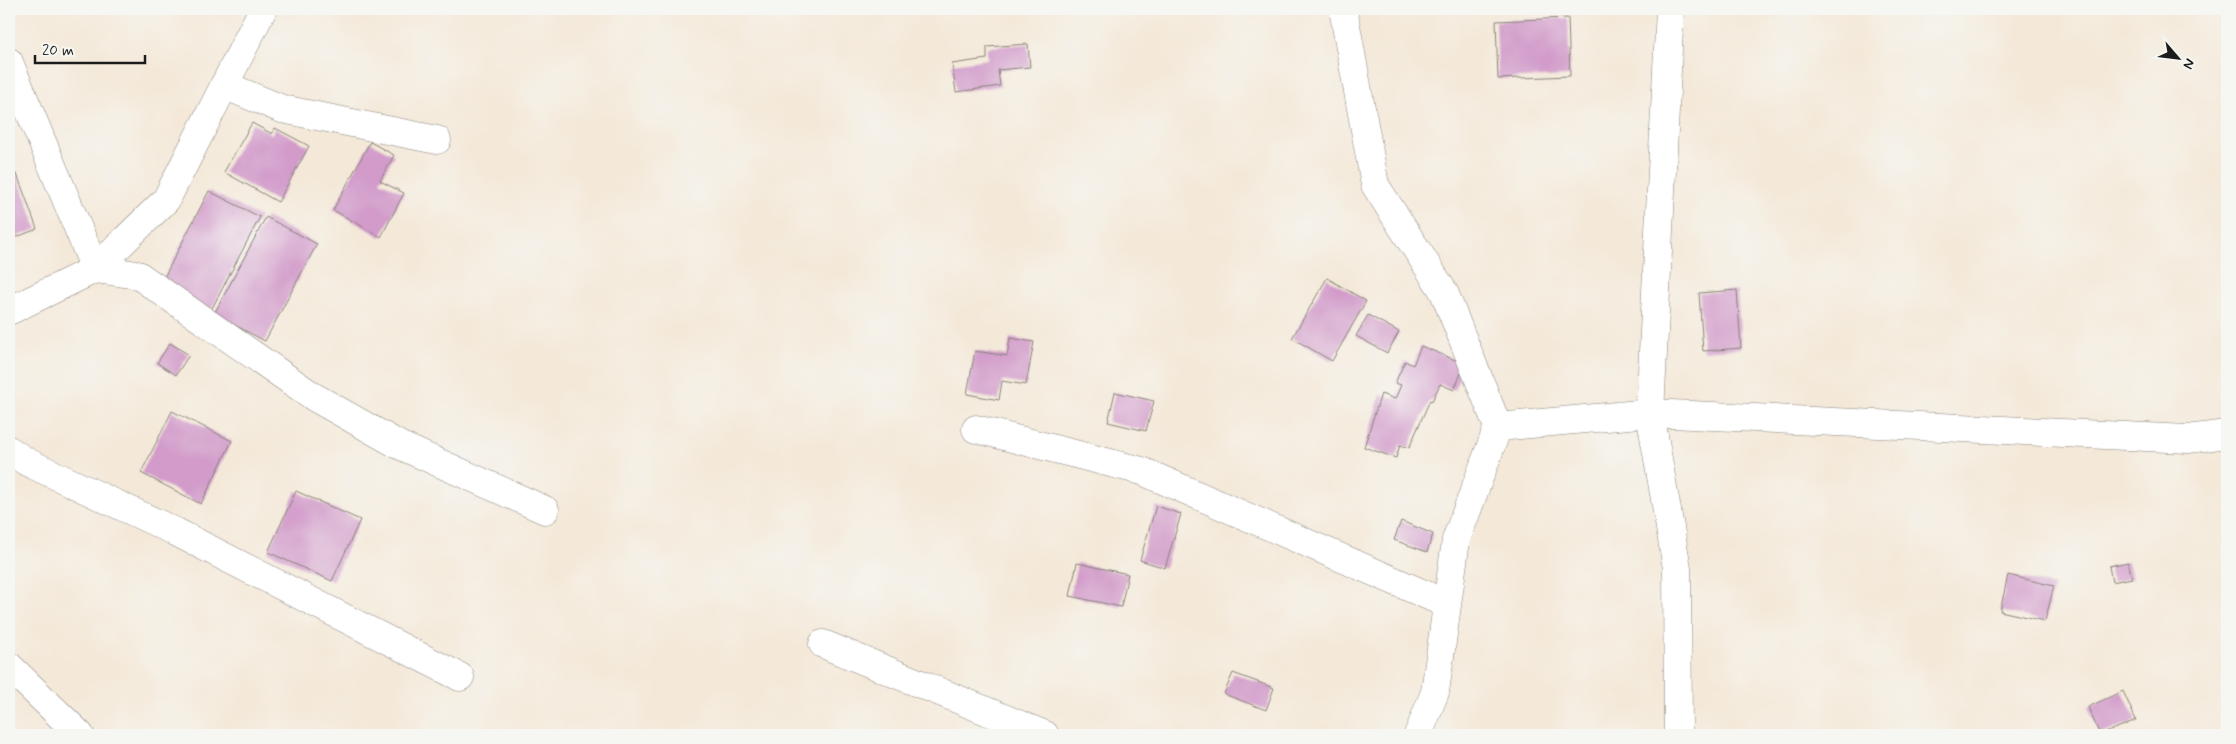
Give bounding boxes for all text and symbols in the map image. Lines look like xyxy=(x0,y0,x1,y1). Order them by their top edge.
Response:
scale bar xyxy=(35,32,145,64)
north arrow xyxy=(2154,32,2204,82)
text: 20 m xyxy=(42,41,74,61)
text: N xyxy=(2178,55,2199,72)

